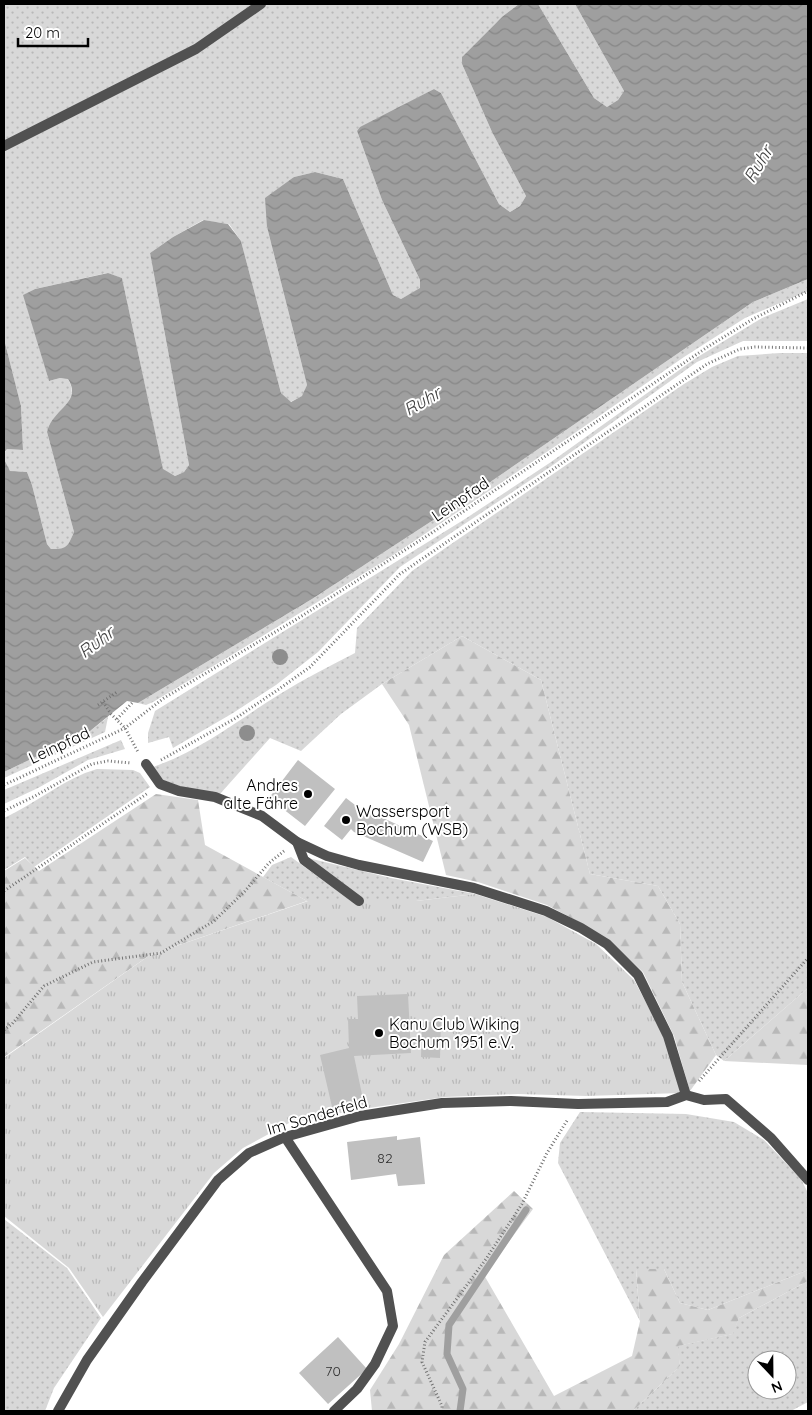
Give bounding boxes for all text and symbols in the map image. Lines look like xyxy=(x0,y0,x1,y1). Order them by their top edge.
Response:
scale bar xyxy=(18,15,88,47)
text: 20 m xyxy=(25,23,60,42)
water label: Ruhr xyxy=(738,139,779,187)
water label: Ruhr xyxy=(399,380,447,421)
street label: Leinpfad xyxy=(427,473,493,525)
water label: Ruhr xyxy=(73,620,120,663)
street label: Leinpfad xyxy=(25,722,93,768)
place label: Andres alte Fähre xyxy=(224,775,298,813)
marker: Andres alte Fähre xyxy=(302,788,314,800)
place label: Wassersport Bochum (WSB) xyxy=(356,801,468,839)
marker: Wassersport Bochum (WSB) xyxy=(340,814,352,826)
place label: Kanu Club Wiking Bochum 1951 e.V. xyxy=(389,1014,520,1052)
marker: Kanu Club Wiking Bochum 1951 e.V. xyxy=(373,1027,385,1039)
street label: Im Sonderfeld xyxy=(265,1091,369,1139)
house number: 82 xyxy=(377,1149,393,1167)
north arrow xyxy=(747,1350,797,1400)
house number: 70 xyxy=(325,1362,341,1380)
text: N xyxy=(769,1377,785,1397)

